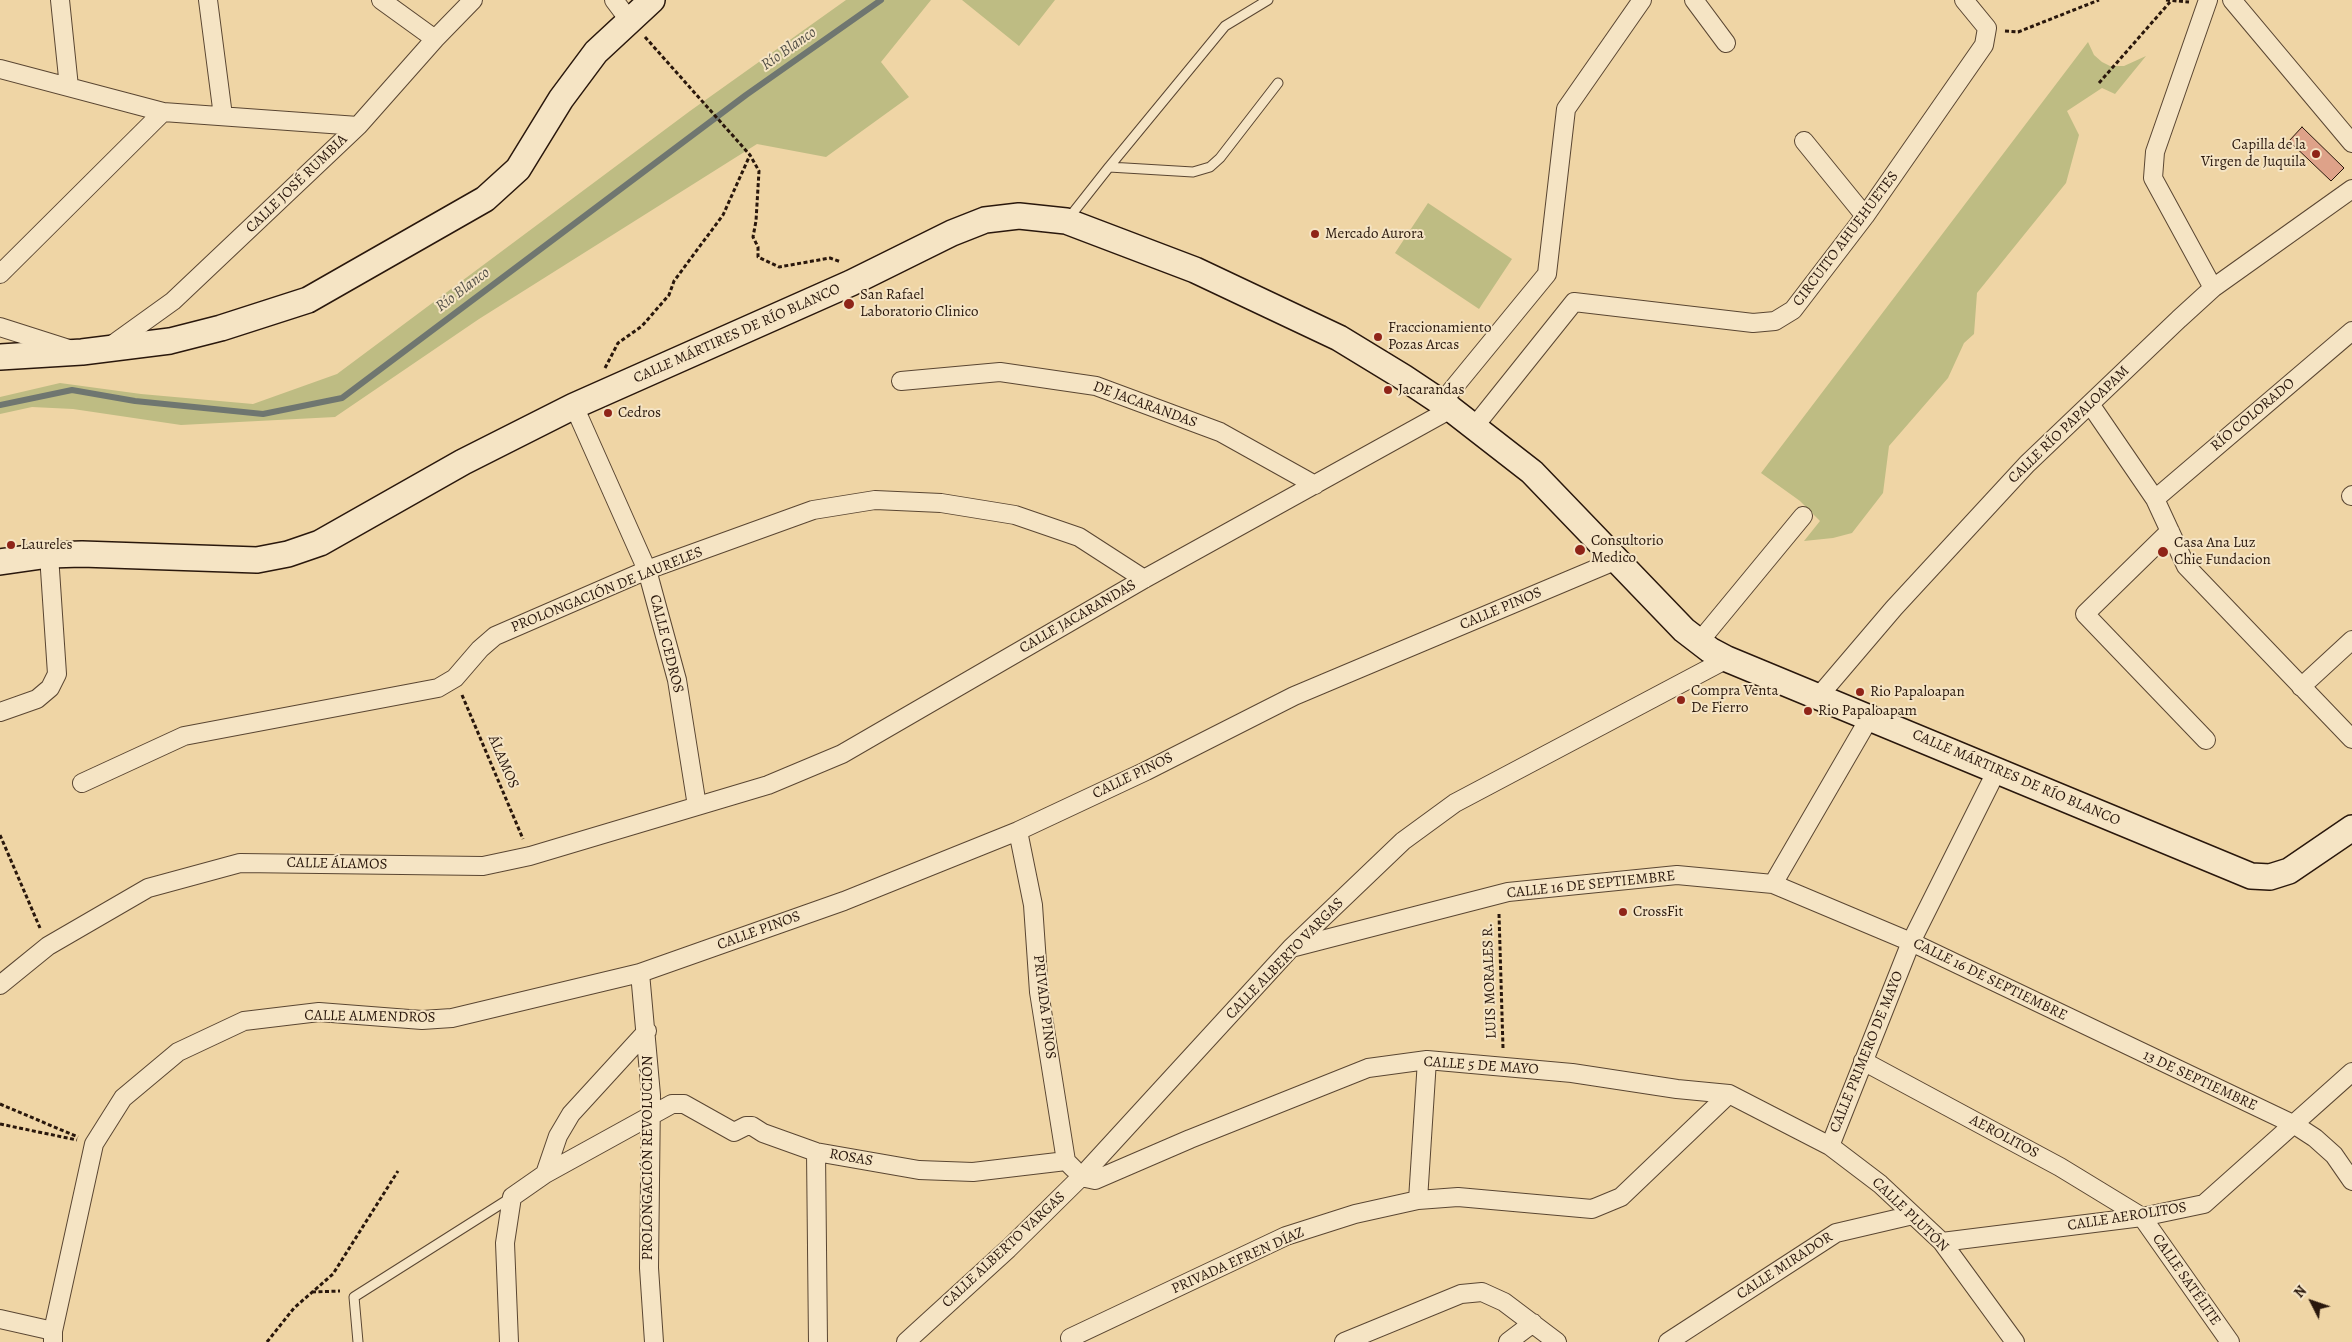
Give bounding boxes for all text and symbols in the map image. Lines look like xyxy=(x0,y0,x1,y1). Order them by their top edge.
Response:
water label: Río Blanco xyxy=(758,23,820,75)
street label: CALLE JOSÉ RUMBIA xyxy=(242,131,352,237)
place label: Capilla de la Virgen de Juquila xyxy=(2201,136,2306,171)
marker: Capilla de la Virgen de Juquila xyxy=(2310,148,2322,160)
street label: CIRCUITO AHUEHUETES xyxy=(1789,168,1903,310)
place label: Mercado Aurora xyxy=(1325,225,1424,243)
marker: Mercado Aurora xyxy=(1309,228,1321,240)
water label: Río Blanco xyxy=(432,263,494,317)
street label: CALLE MÁRTIRES DE RÍO BLANCO xyxy=(631,280,843,388)
place label: San Rafael Laboratorio Clinico xyxy=(860,286,978,321)
marker: San Rafael Laboratorio Clinico xyxy=(842,297,856,311)
place label: Fraccionamiento Pozas Arcas xyxy=(1388,319,1491,354)
marker: Fraccionamiento Pozas Arcas xyxy=(1372,331,1384,343)
street label: CALLE RÍO PAPALOAPAM xyxy=(2005,362,2133,488)
street label: RÍO COLORADO xyxy=(2207,375,2299,455)
street label: DE JACARANDAS xyxy=(1090,378,1200,432)
place label: Jacarandas xyxy=(1398,381,1465,399)
marker: Jacarandas xyxy=(1382,384,1394,396)
place label: Cedros xyxy=(618,404,661,422)
marker: Cedros xyxy=(602,407,614,419)
place label: Consultorio Medico xyxy=(1591,532,1663,567)
place label: Casa Ana Luz Chie Fundacion xyxy=(2174,534,2271,569)
place label: Laureles xyxy=(21,536,72,554)
marker: Laureles xyxy=(5,539,17,551)
street label: PROLONGACIÓN DE LAURELES xyxy=(508,543,706,637)
marker: Consultorio Medico xyxy=(1573,543,1587,557)
marker: Casa Ana Luz Chie Fundacion xyxy=(2156,545,2170,559)
street label: CALLE JACARANDAS xyxy=(1016,576,1140,658)
street label: CALLE PINOS xyxy=(1457,584,1545,634)
street label: CALLE CEDROS xyxy=(645,593,687,695)
place label: Compra Venta De Fierro xyxy=(1691,682,1778,717)
place label: Rio Papaloapan xyxy=(1870,683,1965,701)
marker: Rio Papaloapan xyxy=(1854,686,1866,698)
marker: Compra Venta De Fierro xyxy=(1675,694,1687,706)
place label: Rio Papaloapam xyxy=(1818,702,1917,720)
marker: Rio Papaloapam xyxy=(1802,705,1814,717)
street label: CALLE MÁRTIRES DE RÍO BLANCO xyxy=(1909,726,2123,830)
street label: ÁLAMOS xyxy=(484,733,522,791)
street label: CALLE PINOS xyxy=(1090,749,1176,803)
street label: CALLE ÁLAMOS xyxy=(286,854,388,874)
street label: CALLE 16 DE SEPTIEMBRE xyxy=(1506,867,1676,903)
street label: CALLE ALBERTO VARGAS xyxy=(1222,894,1348,1024)
place label: CrossFit xyxy=(1633,903,1683,921)
marker: CrossFit xyxy=(1617,906,1629,918)
street label: CALLE PINOS xyxy=(715,908,803,954)
street label: LUIS MORALES R. xyxy=(1479,923,1501,1039)
street label: CALLE 16 DE SEPTIEMBRE xyxy=(1910,935,2070,1025)
street label: PRIVADA PINOS xyxy=(1029,954,1059,1060)
street label: CALLE PRIMERO DE MAYO xyxy=(1826,969,1908,1135)
street label: CALLE ALMENDROS xyxy=(304,1007,436,1027)
street label: 13 DE SEPTIEMBRE xyxy=(2140,1047,2260,1115)
street label: CALLE 5 DE MAYO xyxy=(1423,1053,1539,1079)
street label: PROLONGACIÓN REVOLUCIÓN xyxy=(639,1056,657,1260)
street label: AEROLITOS xyxy=(1966,1111,2042,1163)
street label: ROSAS xyxy=(828,1145,874,1171)
street label: CALLE PLUTÓN xyxy=(1868,1174,1952,1256)
street label: CALLE ALBERTO VARGAS xyxy=(939,1188,1069,1312)
street label: CALLE AEROLITOS xyxy=(2066,1199,2188,1235)
street label: PRIVADA EFREN DÍAZ xyxy=(1169,1224,1307,1298)
street label: CALLE MIRADOR xyxy=(1734,1228,1836,1304)
street label: CALLE SATÉLITE xyxy=(2148,1231,2224,1329)
north arrow xyxy=(2287,1277,2337,1327)
text: N xyxy=(2290,1282,2311,1302)

